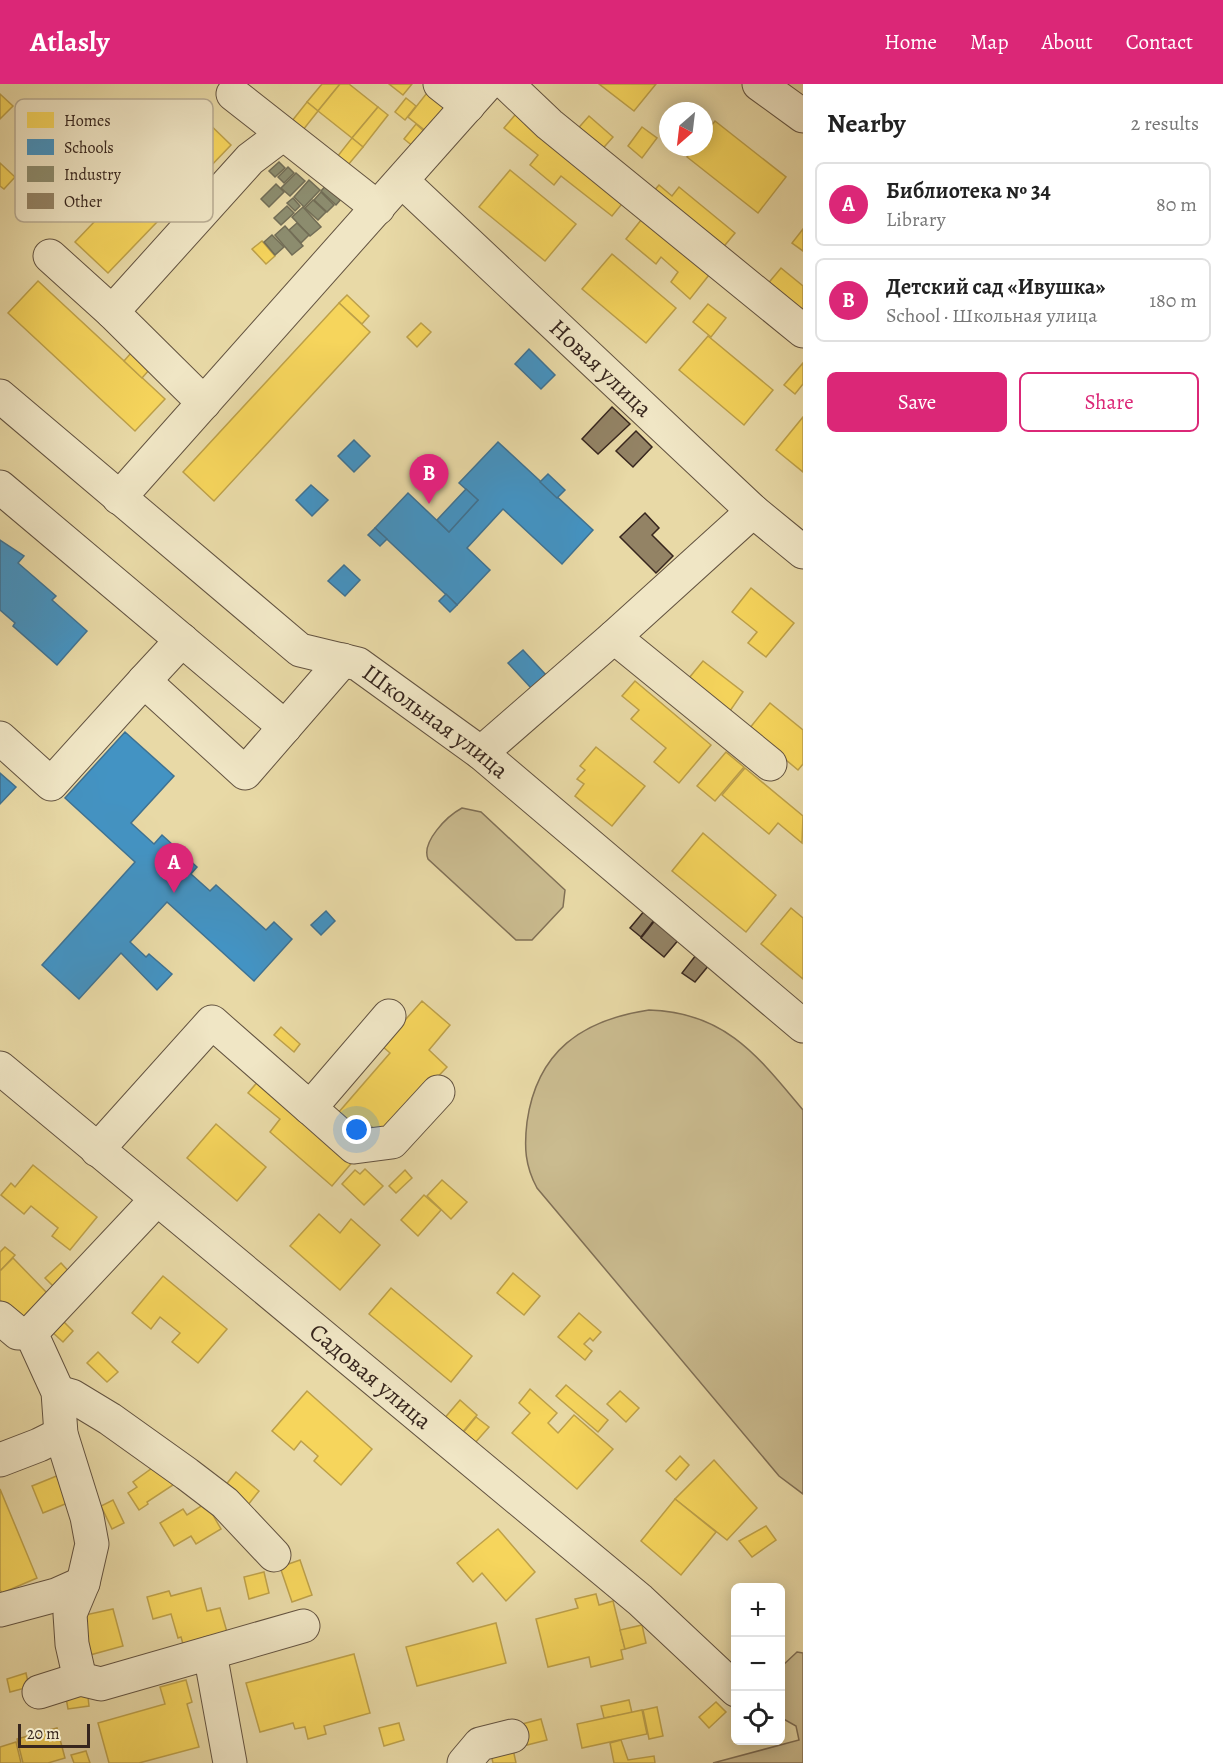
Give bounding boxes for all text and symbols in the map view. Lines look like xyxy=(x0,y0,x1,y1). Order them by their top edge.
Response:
text: Atlasly xyxy=(30,23,109,61)
text: Home xyxy=(884,28,937,56)
text: Map xyxy=(970,28,1008,56)
text: About xyxy=(1041,28,1093,56)
text: Contact xyxy=(1126,28,1193,56)
legend xyxy=(15,99,213,222)
north arrow xyxy=(659,102,713,156)
text: Nearby xyxy=(827,106,906,141)
text: Homes xyxy=(64,110,111,132)
text: 2 results xyxy=(1131,110,1199,137)
text: Schools xyxy=(64,137,114,159)
text: Industry xyxy=(64,164,122,186)
text: Библиотека № 34 xyxy=(886,176,1051,206)
text: Other xyxy=(64,191,102,213)
text: A xyxy=(842,191,855,218)
text: 80 m xyxy=(1156,191,1197,218)
text: Library xyxy=(886,206,946,233)
text: Детский сад «Ивушка» xyxy=(886,272,1105,302)
text: B xyxy=(842,287,855,314)
text: 180 m xyxy=(1149,287,1197,314)
text: School · Школьная улица xyxy=(886,302,1097,329)
street label: Новая улица xyxy=(543,312,659,424)
button: Save xyxy=(827,372,1007,432)
button: Share xyxy=(1019,372,1199,432)
pin: B xyxy=(410,454,448,504)
street label: Школьная улица xyxy=(356,656,516,786)
pin: A xyxy=(154,844,194,893)
your location xyxy=(342,1115,371,1144)
street label: Садовая улица xyxy=(303,1316,439,1436)
map controls xyxy=(731,1583,785,1745)
button: + xyxy=(731,1583,785,1637)
button: − xyxy=(731,1637,785,1691)
button: locate xyxy=(731,1691,785,1745)
scale bar xyxy=(18,1721,90,1748)
text: 20 m xyxy=(27,1723,60,1745)

